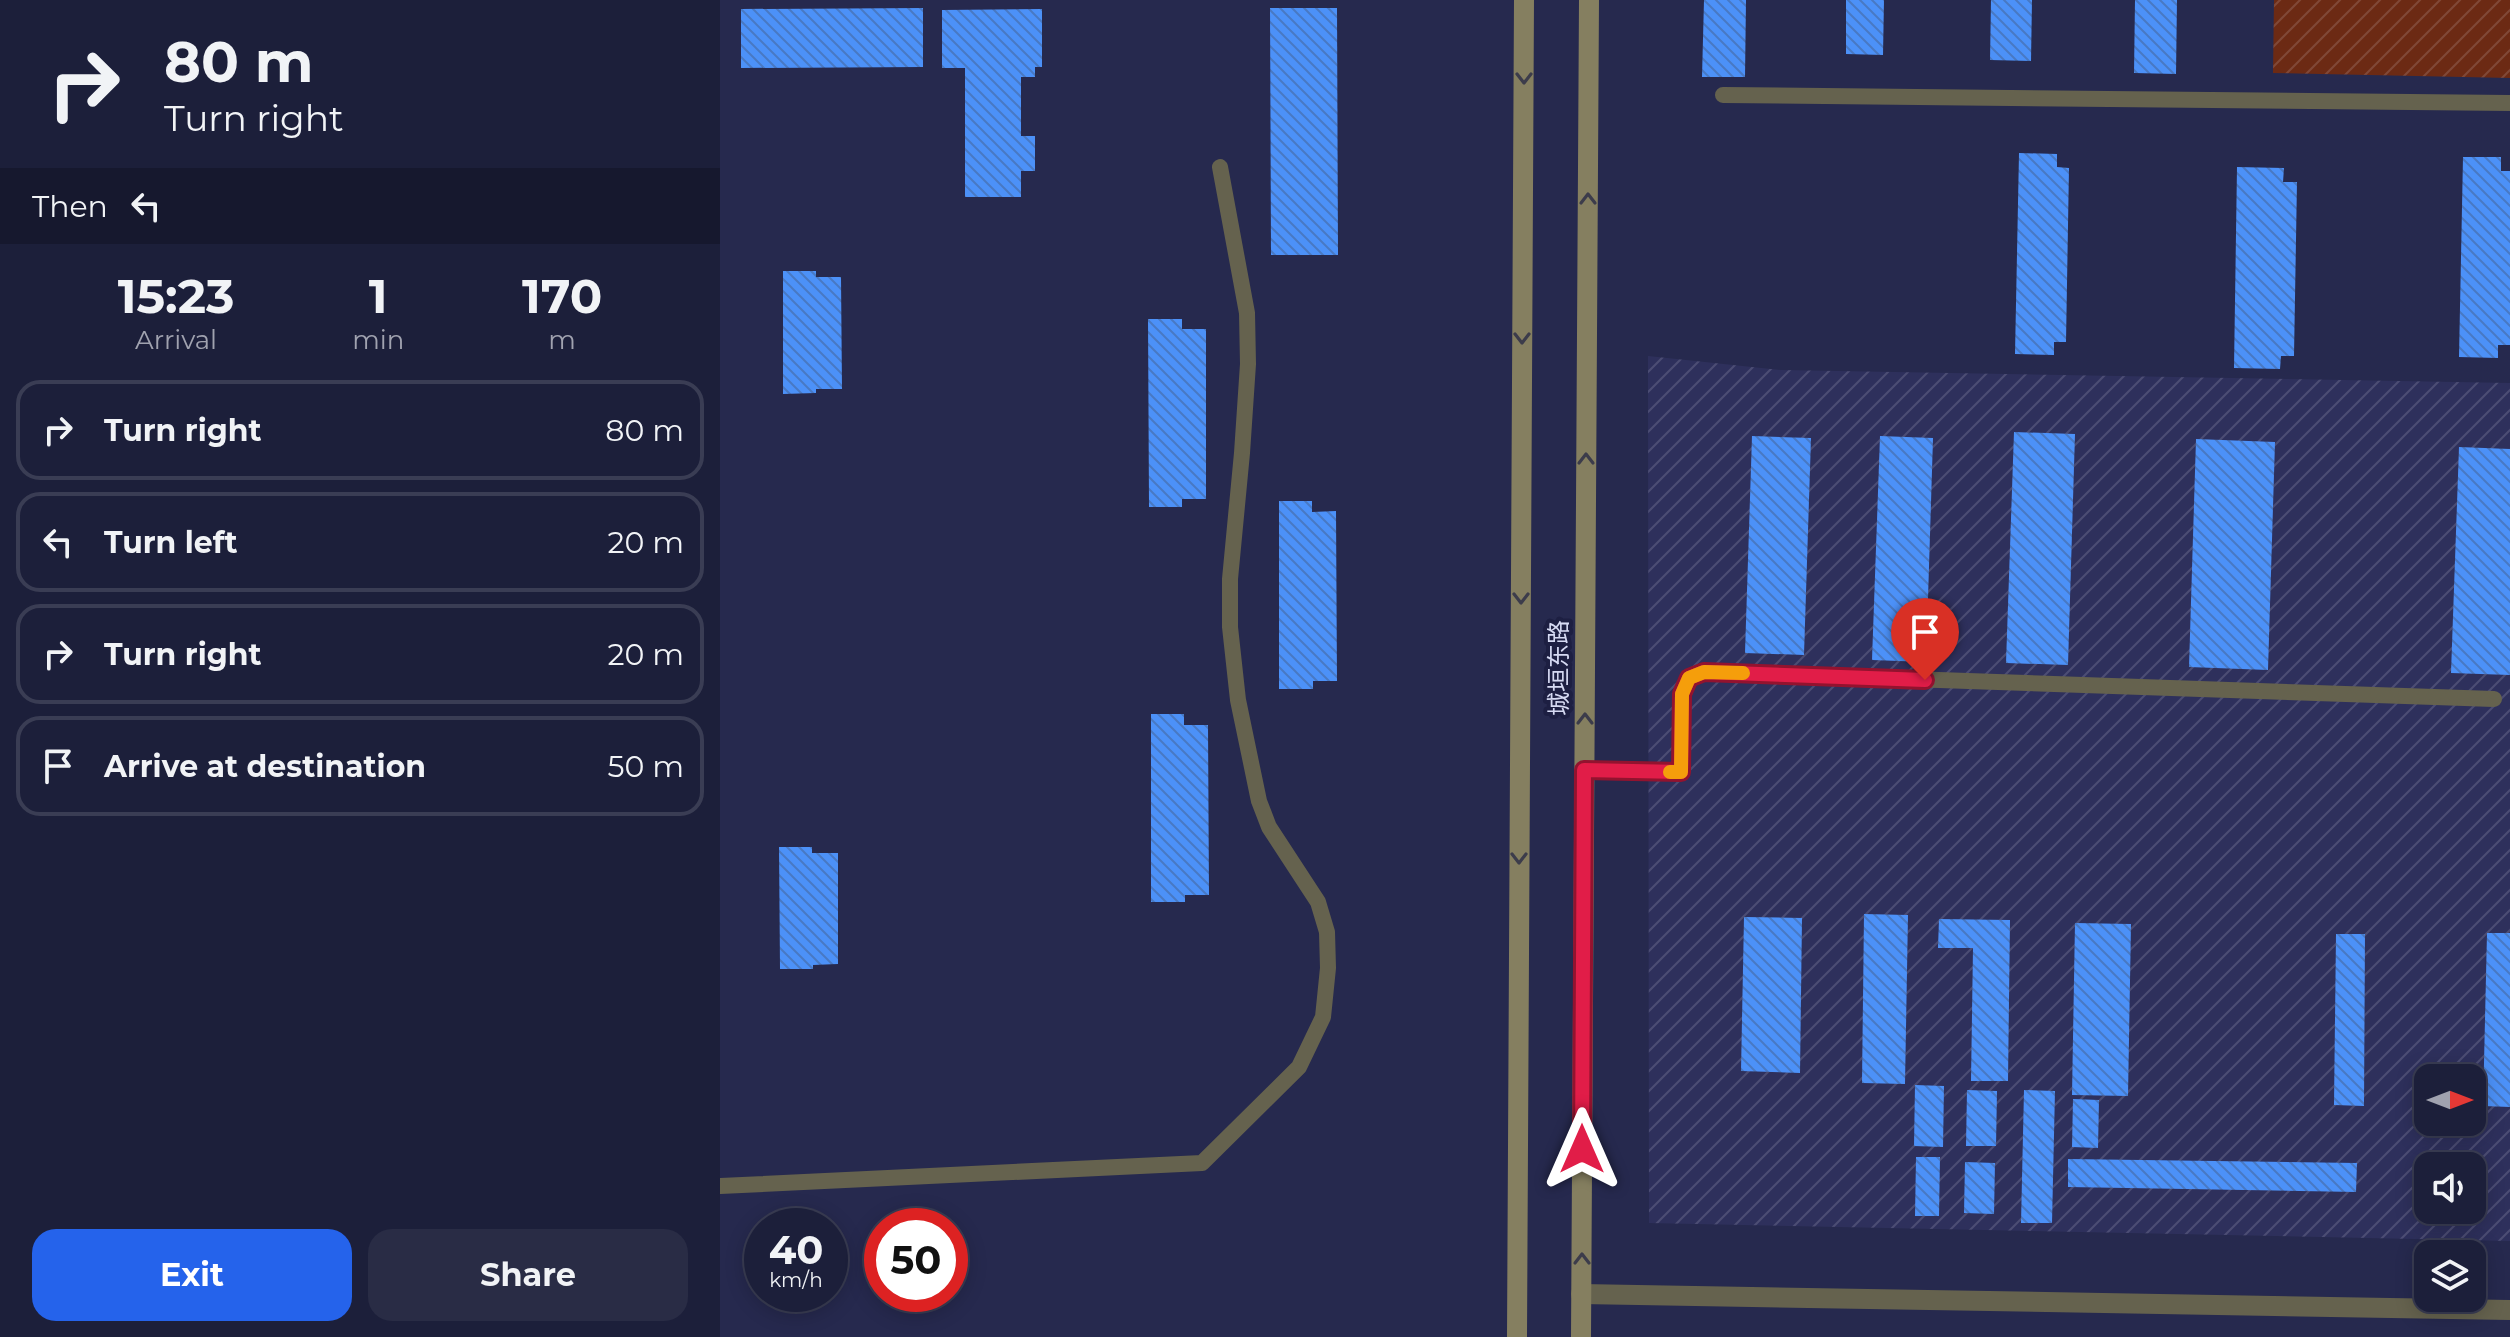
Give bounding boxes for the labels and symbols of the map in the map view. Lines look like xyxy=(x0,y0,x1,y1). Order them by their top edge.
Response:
one-way arrow xyxy=(1515,72,1533,85)
one-way arrow xyxy=(1579,192,1597,205)
one-way arrow xyxy=(1513,332,1531,345)
one-way arrow xyxy=(1577,452,1595,465)
one-way arrow xyxy=(1512,592,1530,605)
pin xyxy=(1891,598,1959,680)
street label: 城垣东路 xyxy=(1544,620,1573,716)
one-way arrow xyxy=(1576,712,1594,725)
one-way arrow xyxy=(1510,852,1528,865)
north arrow xyxy=(2414,1064,2486,1136)
position arrow xyxy=(1540,1107,1624,1191)
speed limit sign: 50 xyxy=(864,1208,968,1312)
one-way arrow xyxy=(1573,1252,1591,1265)

